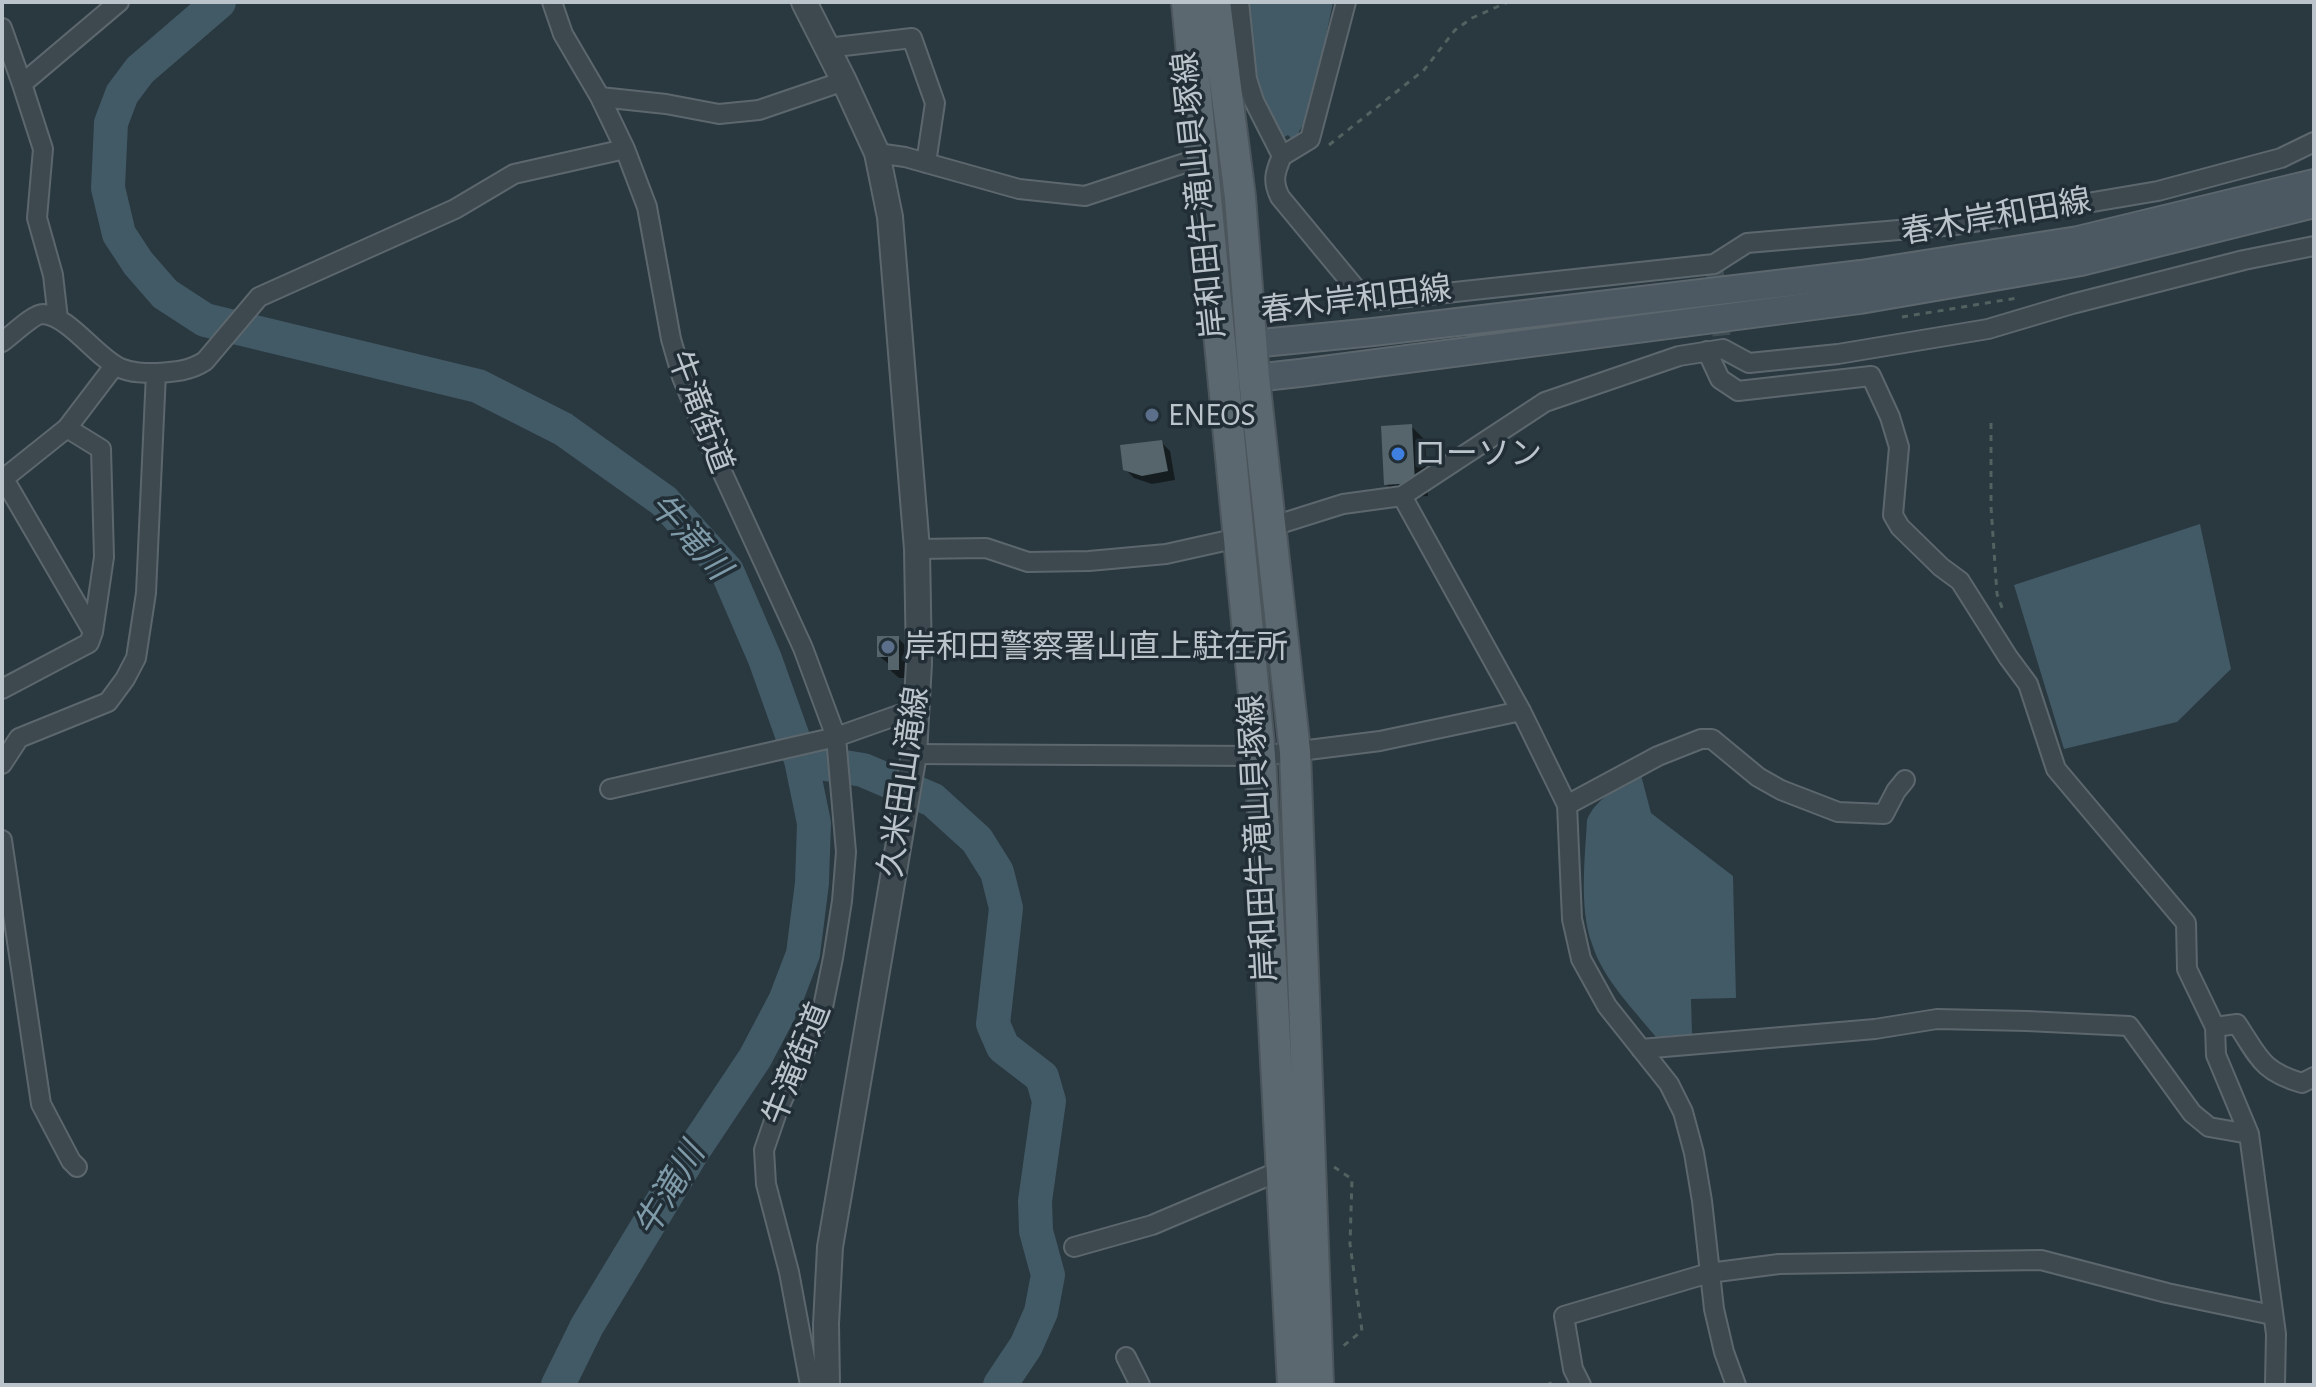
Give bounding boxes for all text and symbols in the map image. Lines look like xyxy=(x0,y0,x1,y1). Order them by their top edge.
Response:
street label: 岸和田牛滝山貝塚線 xyxy=(1166,50,1234,340)
street label: 春木岸和田線 xyxy=(1898,181,2094,253)
street label: 春木岸和田線 xyxy=(1258,269,1454,331)
street label: 牛滝街道 xyxy=(659,345,741,479)
place label: ENEOS xyxy=(1168,396,1256,434)
marker: ENEOS xyxy=(1143,406,1161,424)
place label: ローソン xyxy=(1414,435,1542,473)
marker: ローソン xyxy=(1389,445,1407,463)
water label: 牛滝川 xyxy=(640,485,738,589)
place label: 岸和田警察署山直上駐在所 xyxy=(904,628,1288,666)
marker: 岸和田警察署山直上駐在所 xyxy=(879,638,897,656)
street label: 久米田山滝線 xyxy=(872,684,936,880)
street label: 岸和田牛滝山貝塚線 xyxy=(1232,693,1286,983)
street label: 牛滝街道 xyxy=(755,997,839,1131)
water label: 牛滝川 xyxy=(626,1136,714,1244)

